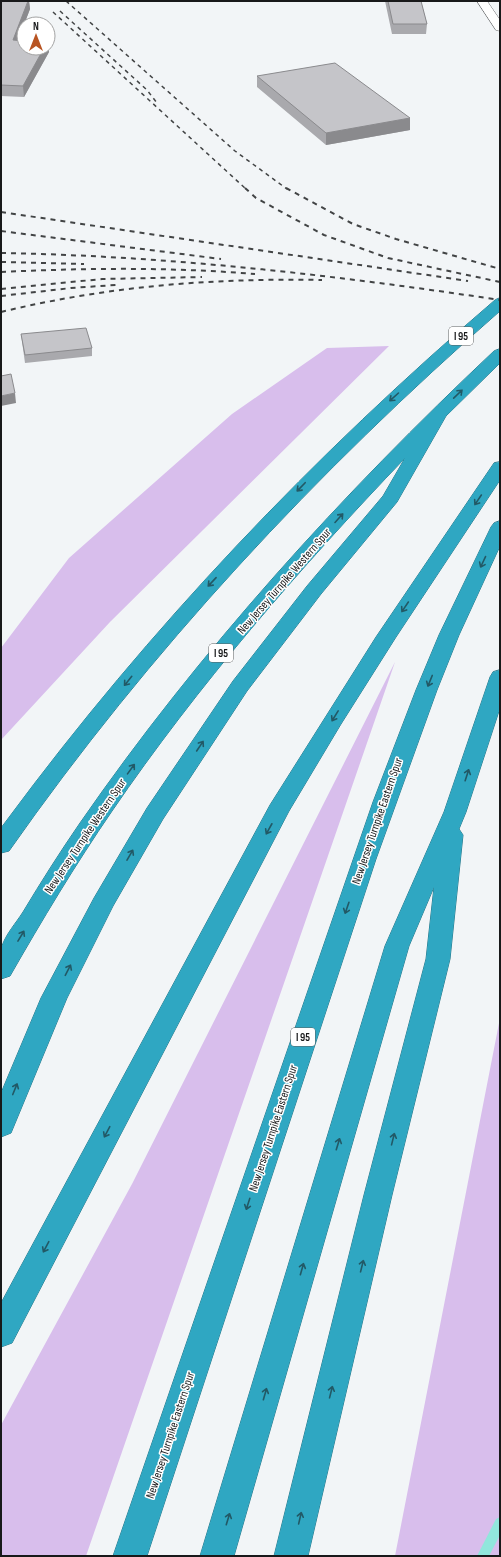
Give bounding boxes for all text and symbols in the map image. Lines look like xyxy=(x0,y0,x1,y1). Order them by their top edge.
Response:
north arrow xyxy=(16,16,56,56)
text: N xyxy=(33,20,39,33)
road number: I 95 xyxy=(449,327,473,345)
one-way arrow xyxy=(453,389,463,399)
one-way arrow xyxy=(389,392,399,402)
one-way arrow xyxy=(296,482,305,492)
one-way arrow xyxy=(474,494,482,505)
one-way arrow xyxy=(334,513,344,523)
street label: New Jersey Turnpike Western Spur xyxy=(234,525,335,637)
one-way arrow xyxy=(479,556,486,568)
one-way arrow xyxy=(208,577,217,587)
one-way arrow xyxy=(401,601,409,612)
road number: I 95 xyxy=(209,644,233,662)
one-way arrow xyxy=(425,674,433,686)
one-way arrow xyxy=(123,676,132,687)
one-way arrow xyxy=(330,710,338,722)
one-way arrow xyxy=(196,740,204,752)
street label: New Jersey Turnpike Eastern Spur xyxy=(349,755,406,886)
one-way arrow xyxy=(127,764,135,775)
one-way arrow xyxy=(463,770,471,782)
street label: New Jersey Turnpike Western Spur xyxy=(41,775,130,897)
one-way arrow xyxy=(265,822,272,834)
one-way arrow xyxy=(126,849,134,861)
one-way arrow xyxy=(343,902,350,915)
one-way arrow xyxy=(17,930,25,942)
one-way arrow xyxy=(65,964,72,976)
road number: I 95 xyxy=(291,1028,315,1046)
street label: New Jersey Turnpike Eastern Spur xyxy=(246,1062,301,1194)
one-way arrow xyxy=(12,1083,20,1095)
one-way arrow xyxy=(103,1125,110,1137)
one-way arrow xyxy=(389,1133,397,1146)
one-way arrow xyxy=(335,1138,342,1151)
one-way arrow xyxy=(244,1197,251,1210)
one-way arrow xyxy=(42,1240,50,1252)
one-way arrow xyxy=(358,1259,366,1272)
one-way arrow xyxy=(299,1263,306,1276)
street label: New Jersey Turnpike Eastern Spur xyxy=(143,1369,198,1501)
one-way arrow xyxy=(328,1386,335,1399)
one-way arrow xyxy=(262,1388,269,1401)
one-way arrow xyxy=(225,1512,232,1525)
one-way arrow xyxy=(296,1512,304,1525)

